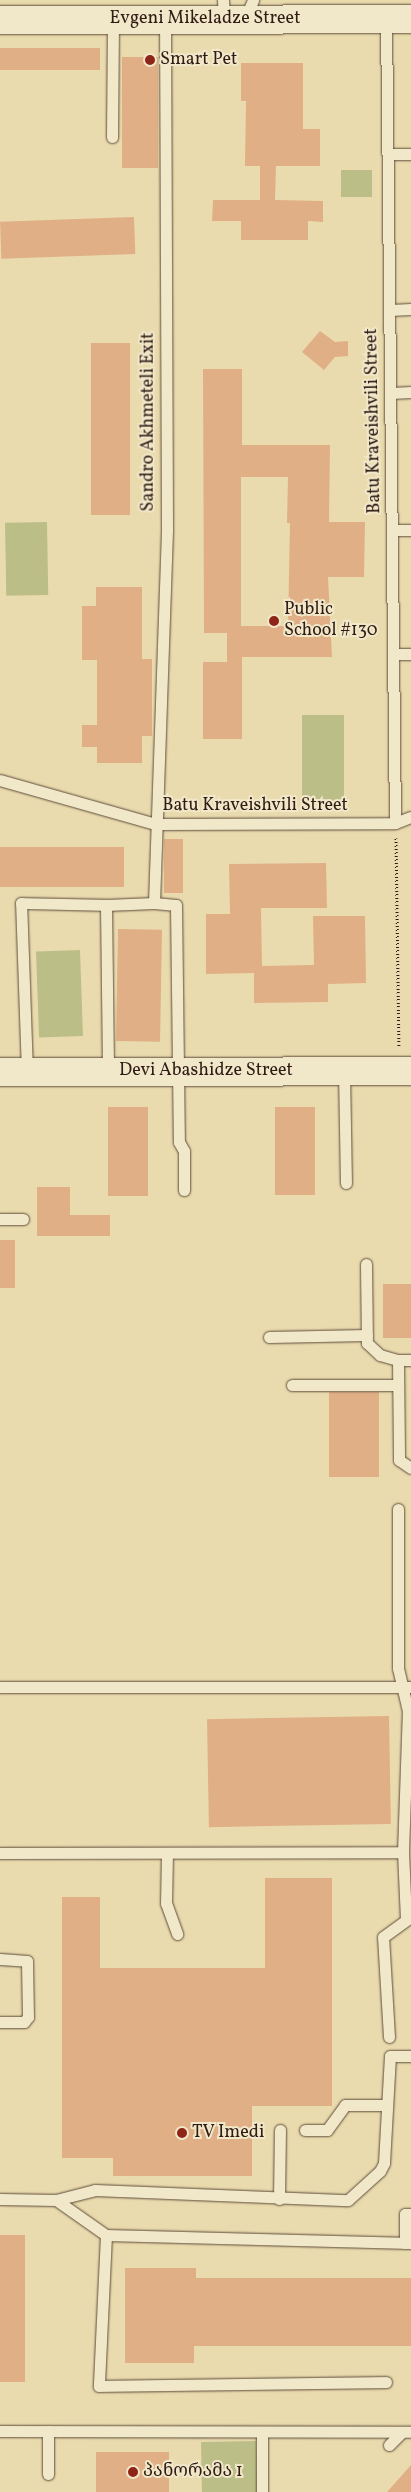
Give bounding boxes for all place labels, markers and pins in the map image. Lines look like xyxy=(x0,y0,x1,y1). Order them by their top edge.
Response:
place label: Smart Pet xyxy=(160,49,237,71)
marker: Smart Pet xyxy=(144,54,156,66)
place label: Public School #130 xyxy=(284,600,378,642)
marker: Public School #130 xyxy=(268,615,280,627)
place label: TV Imedi xyxy=(192,2122,265,2144)
marker: TV Imedi xyxy=(176,2127,188,2139)
place label: პანორამა 1 xyxy=(143,2461,243,2483)
marker: პანორამა 1 xyxy=(127,2466,139,2478)

